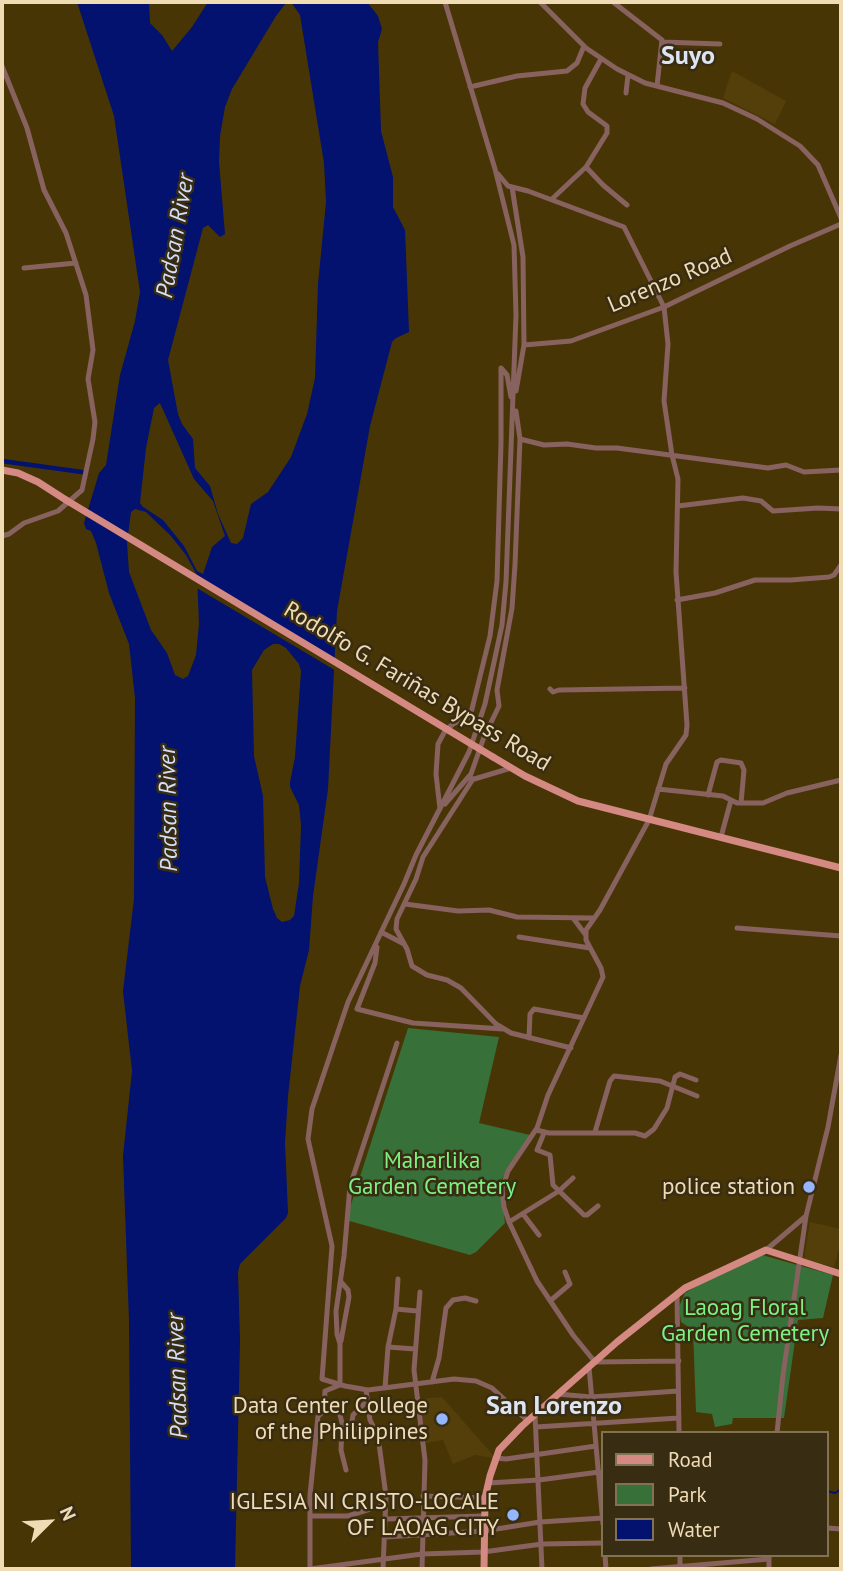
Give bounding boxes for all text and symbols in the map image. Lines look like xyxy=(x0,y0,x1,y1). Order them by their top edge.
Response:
district label: Suyo xyxy=(661,41,715,73)
water label: Padsan River xyxy=(151,172,201,300)
street label: Lorenzo Road xyxy=(604,243,736,319)
street label: Rodolfo G. Fariñas Bypass Road xyxy=(279,596,555,778)
water label: Padsan River xyxy=(154,746,184,872)
park label: Maharlika Garden Cemetery xyxy=(348,1147,516,1201)
place label: police station xyxy=(662,1173,795,1201)
marker: police station xyxy=(801,1179,817,1195)
park label: Laoag Floral Garden Cemetery xyxy=(661,1294,829,1348)
water label: Padsan River xyxy=(161,1313,195,1439)
district label: San Lorenzo xyxy=(486,1391,622,1423)
place label: Data Center College of the Philippines xyxy=(233,1392,428,1446)
marker: Data Center College of the Philippines xyxy=(434,1411,450,1427)
legend xyxy=(602,1431,829,1557)
text: Road xyxy=(668,1446,712,1473)
text: Park xyxy=(668,1481,707,1508)
north arrow xyxy=(14,1487,84,1557)
place label: IGLESIA NI CRISTO-LOCALE OF LAOAG CITY xyxy=(230,1488,499,1542)
text: N xyxy=(55,1503,82,1524)
marker: IGLESIA NI CRISTO-LOCALE OF LAOAG CITY xyxy=(505,1507,521,1523)
text: Water xyxy=(668,1516,720,1543)

